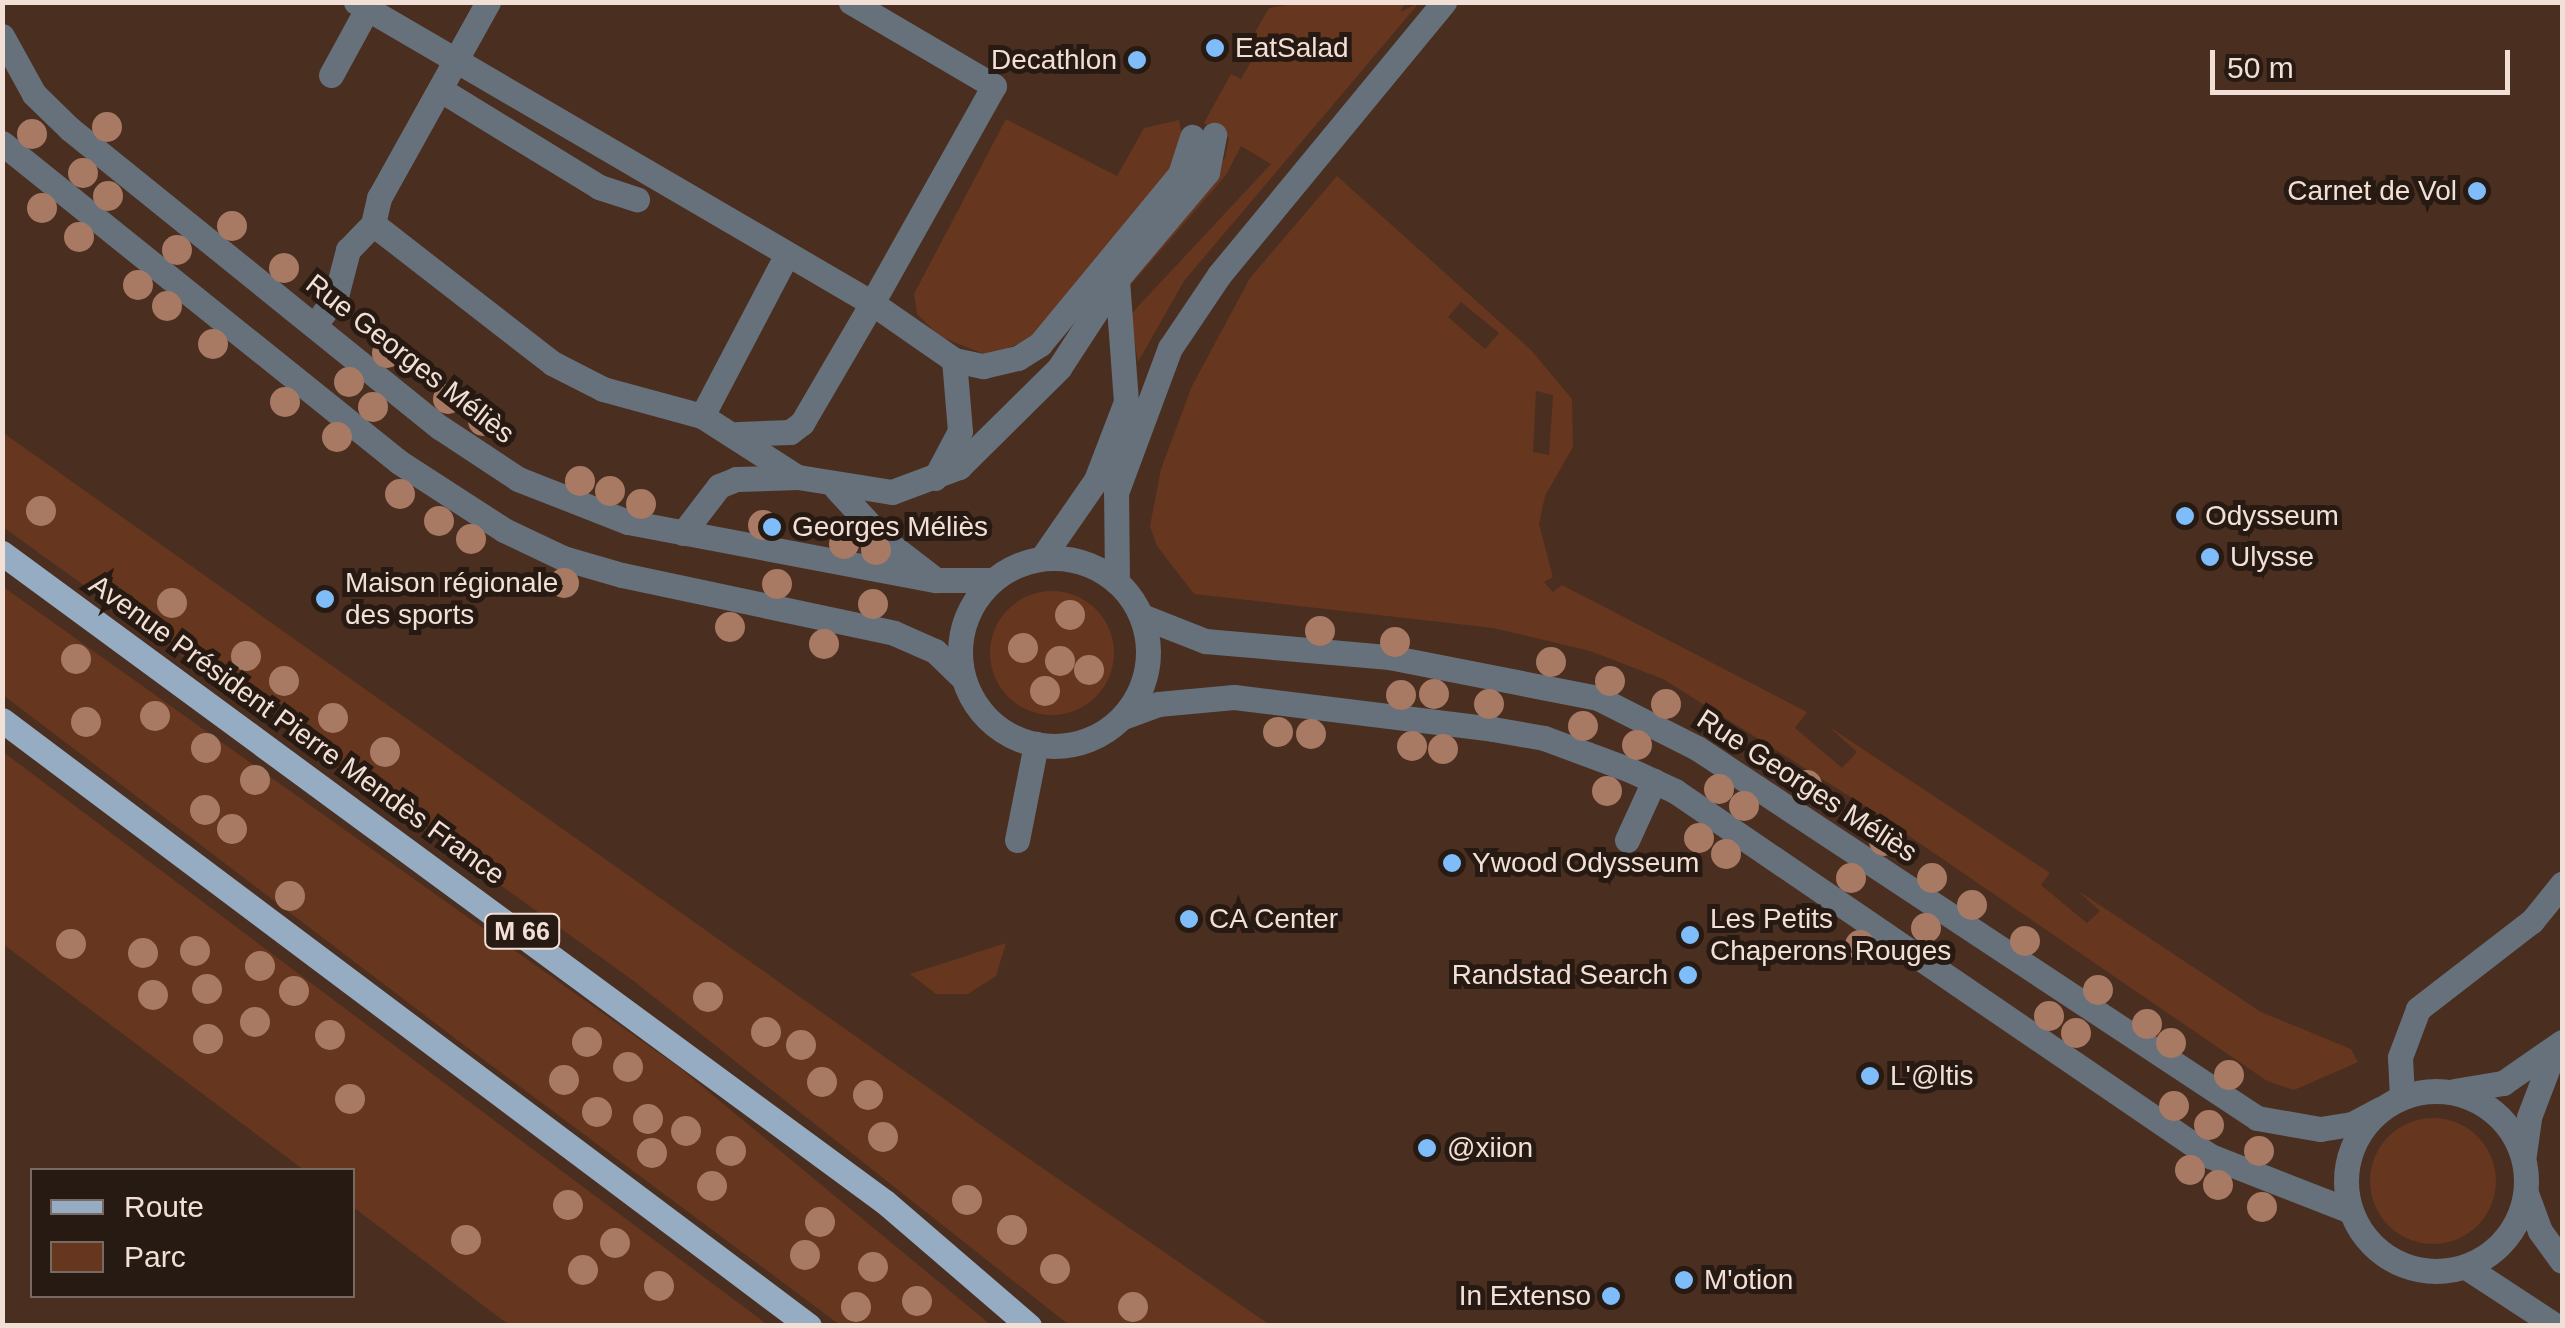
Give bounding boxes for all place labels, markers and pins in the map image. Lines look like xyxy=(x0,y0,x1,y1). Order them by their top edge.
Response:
place label: EatSalad xyxy=(1235,31,1349,65)
marker: EatSalad xyxy=(1204,37,1226,59)
place label: Decathlon xyxy=(991,43,1117,77)
marker: Decathlon xyxy=(1126,49,1148,71)
place label: Carnet de Vol xyxy=(2287,174,2457,208)
marker: Carnet de Vol xyxy=(2466,180,2488,202)
place label: Odysseum xyxy=(2205,499,2339,533)
marker: Odysseum xyxy=(2174,505,2196,527)
place label: Georges Méliès xyxy=(792,510,988,544)
marker: Georges Méliès xyxy=(761,516,783,538)
place label: Ulysse xyxy=(2230,540,2314,574)
marker: Ulysse xyxy=(2199,546,2221,568)
place label: Maison régionale des sports xyxy=(345,566,558,632)
marker: Maison régionale des sports xyxy=(314,588,336,610)
place label: Ywood Odysseum xyxy=(1472,846,1699,880)
marker: Ywood Odysseum xyxy=(1441,852,1463,874)
place label: CA Center xyxy=(1209,902,1340,936)
place label: Les Petits Chaperons Rouges xyxy=(1710,902,1951,968)
marker: CA Center xyxy=(1178,908,1200,930)
marker: Les Petits Chaperons Rouges xyxy=(1679,924,1701,946)
place label: Randstad Search xyxy=(1452,958,1668,992)
marker: Randstad Search xyxy=(1677,964,1699,986)
place label: L'@ltis xyxy=(1890,1059,1974,1093)
marker: L'@ltis xyxy=(1859,1065,1881,1087)
place label: @xiion xyxy=(1447,1131,1533,1165)
marker: @xiion xyxy=(1416,1137,1438,1159)
place label: M'otion xyxy=(1704,1263,1793,1297)
marker: M'otion xyxy=(1673,1269,1695,1291)
place label: In Extenso xyxy=(1459,1279,1591,1313)
marker: In Extenso xyxy=(1600,1285,1622,1307)

